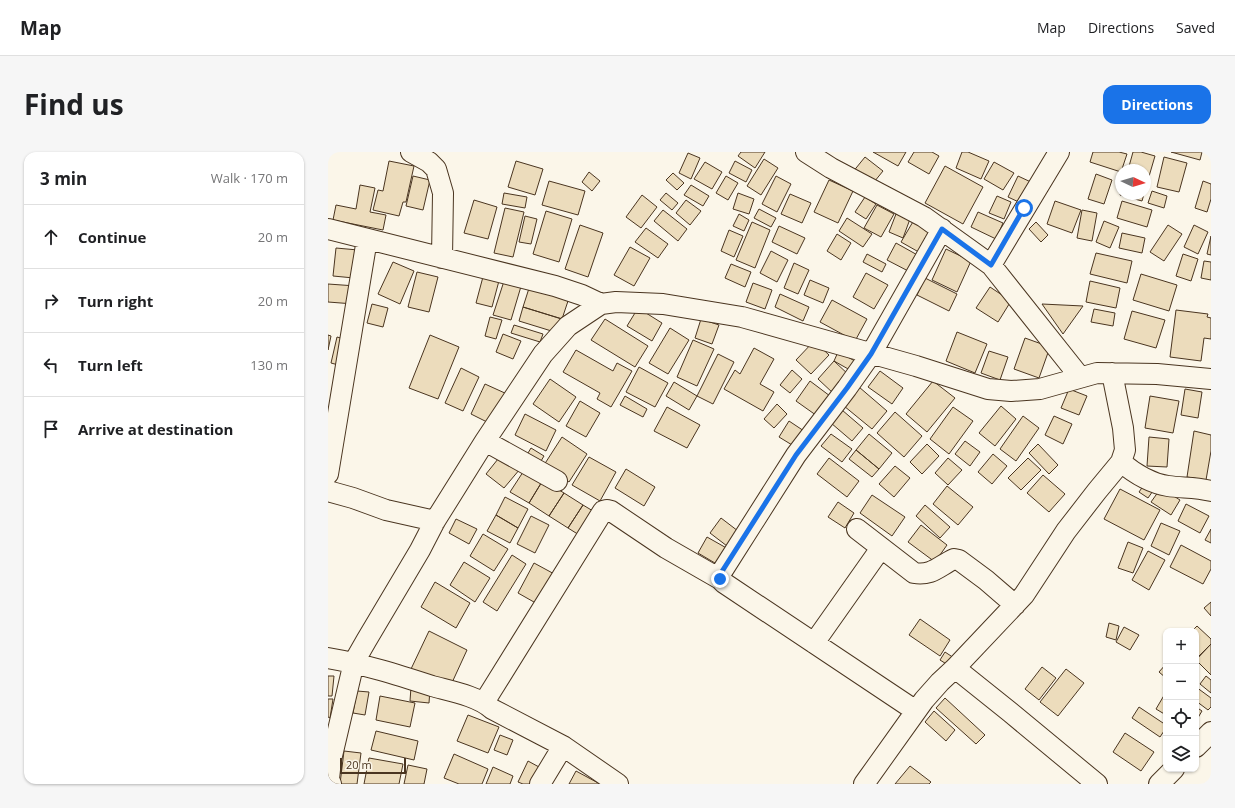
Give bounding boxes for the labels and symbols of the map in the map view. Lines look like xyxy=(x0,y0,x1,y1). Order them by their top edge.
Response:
north arrow xyxy=(1115,164,1151,200)
route start xyxy=(1015,199,1033,217)
route end xyxy=(711,570,729,588)
scale bar xyxy=(340,756,406,775)

